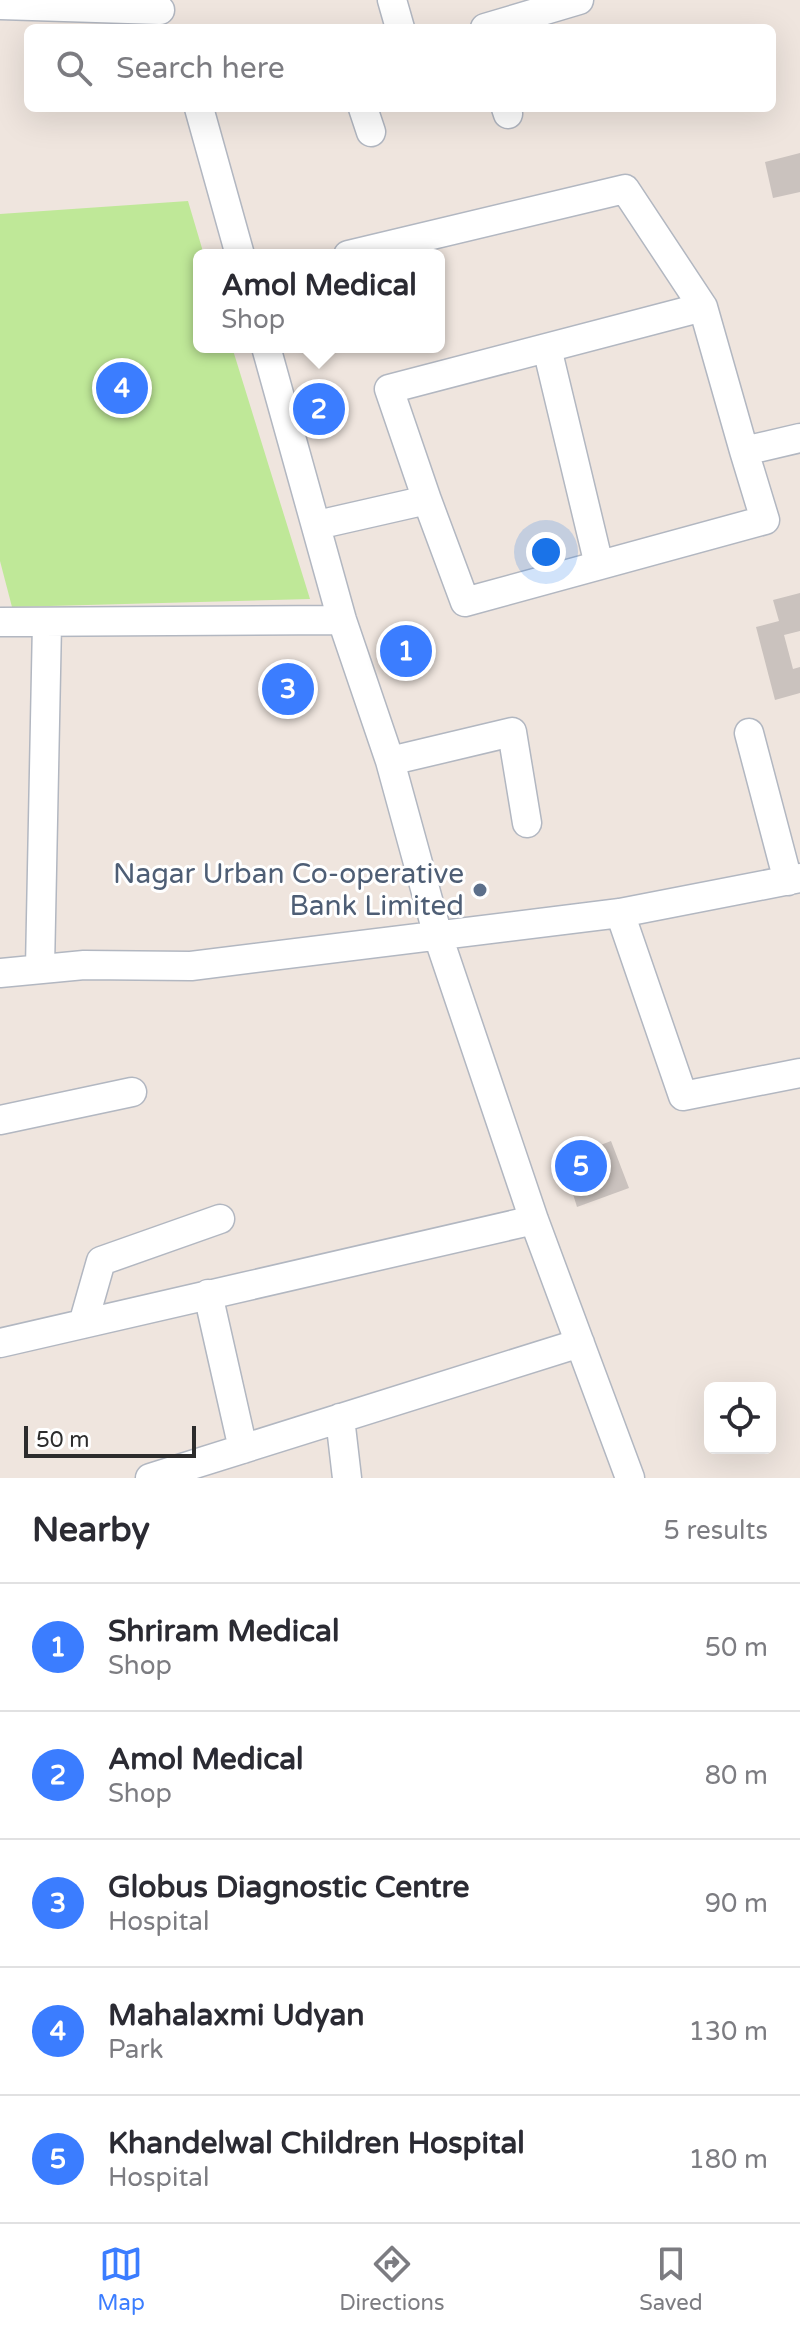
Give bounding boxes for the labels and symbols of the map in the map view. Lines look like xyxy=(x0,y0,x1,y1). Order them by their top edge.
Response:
pin: 4 xyxy=(96,358,148,418)
pin: 2 xyxy=(293,379,345,439)
your location xyxy=(526,532,566,572)
pin: 1 xyxy=(380,621,432,681)
pin: 3 xyxy=(262,659,314,719)
place label: Nagar Urban Co-operative Bank Limited xyxy=(113,857,464,923)
marker: Nagar Urban Co-operative Bank Limited xyxy=(471,881,489,899)
pin: 5 xyxy=(555,1136,607,1196)
scale bar xyxy=(24,1422,196,1458)

